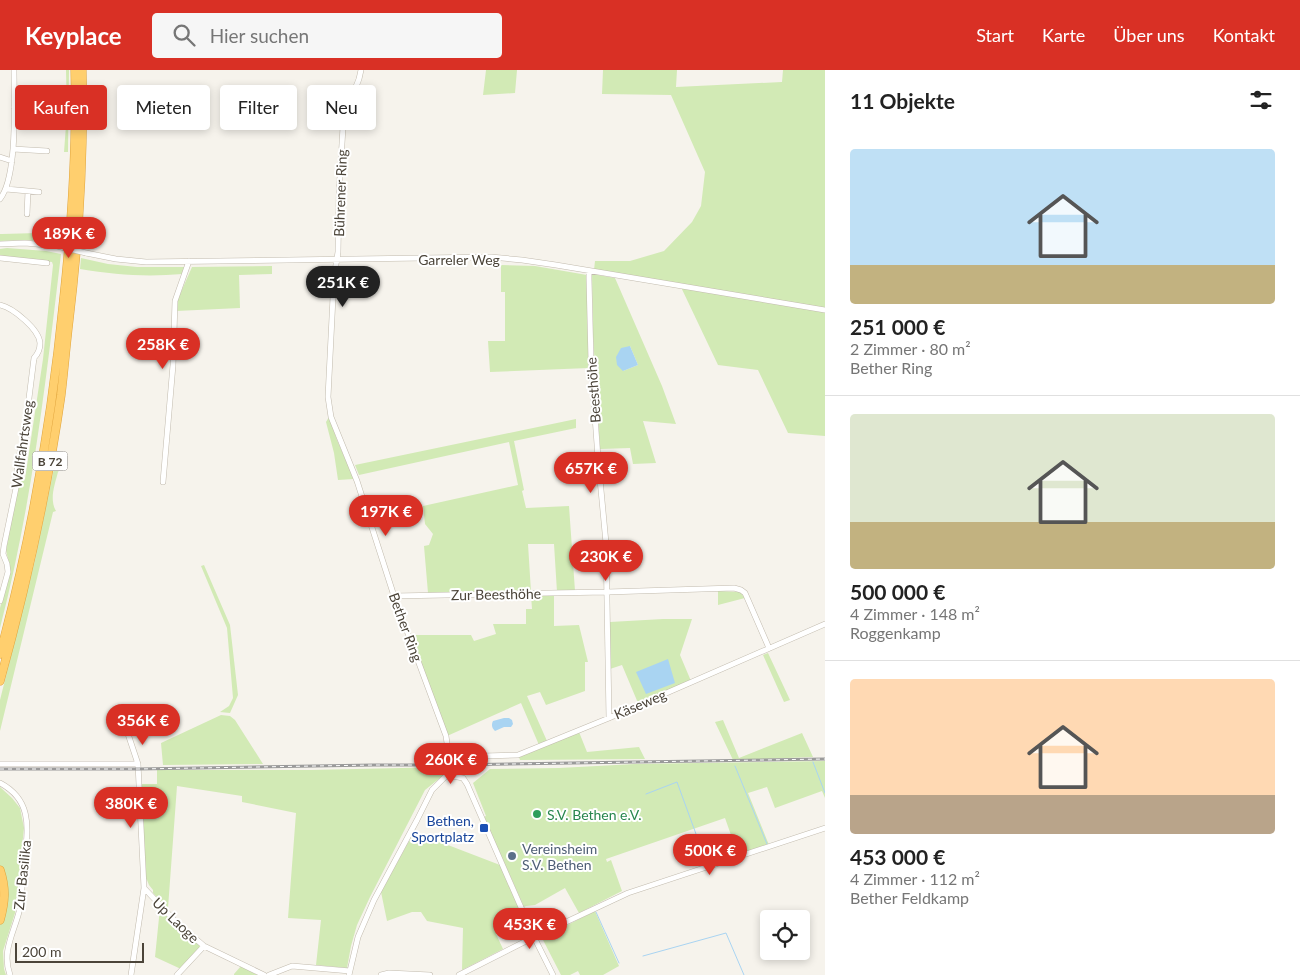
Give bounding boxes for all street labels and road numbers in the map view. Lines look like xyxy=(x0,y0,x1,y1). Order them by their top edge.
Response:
street label: Bührener Ring xyxy=(330,149,350,237)
street label: Garreler Weg xyxy=(418,251,500,268)
street label: Beesthöhe xyxy=(582,357,604,423)
street label: Wallfahrtsweg xyxy=(7,399,37,489)
road number: B 72 xyxy=(32,452,68,471)
street label: Zur Beesthöhe xyxy=(451,585,541,603)
street label: Bether Ring xyxy=(386,590,426,664)
street label: Käseweg xyxy=(611,685,669,723)
street label: Zur Basilika xyxy=(10,839,34,911)
street label: Up Laoge xyxy=(149,894,203,946)

